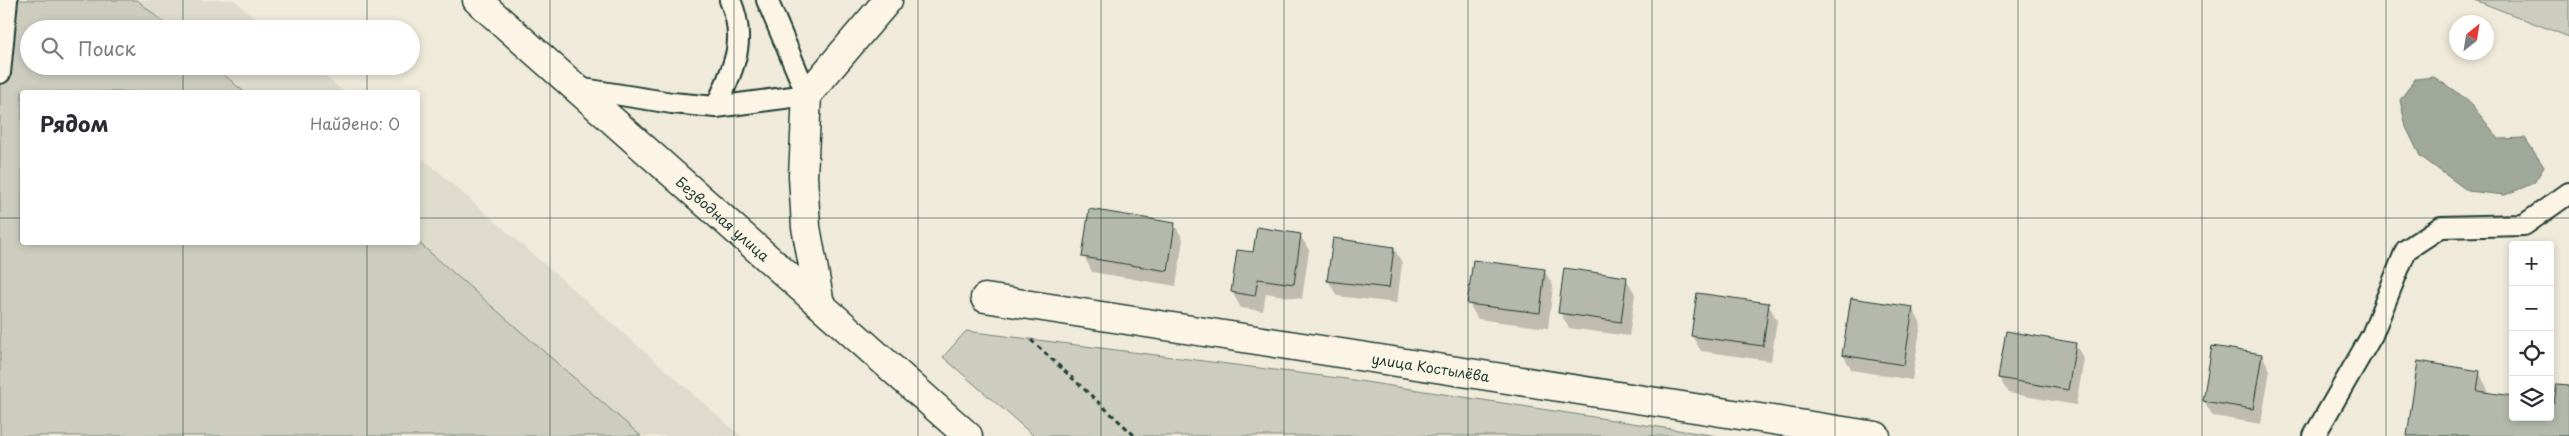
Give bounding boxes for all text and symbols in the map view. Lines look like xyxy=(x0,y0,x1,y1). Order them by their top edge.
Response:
north arrow xyxy=(2449,15,2494,60)
search box xyxy=(20,20,420,75)
icon: search xyxy=(38,34,66,62)
text: Поиск xyxy=(78,34,136,62)
text: Рядом xyxy=(40,107,108,139)
text: Найдено: 0 xyxy=(310,111,400,135)
street label: Безводная улица xyxy=(672,171,775,266)
map controls xyxy=(2509,241,2554,421)
button: + xyxy=(2509,241,2554,286)
button: − xyxy=(2509,286,2554,331)
button: locate xyxy=(2509,331,2554,376)
street label: улица Костылёва xyxy=(1370,348,1491,387)
button: layers xyxy=(2509,376,2554,421)

